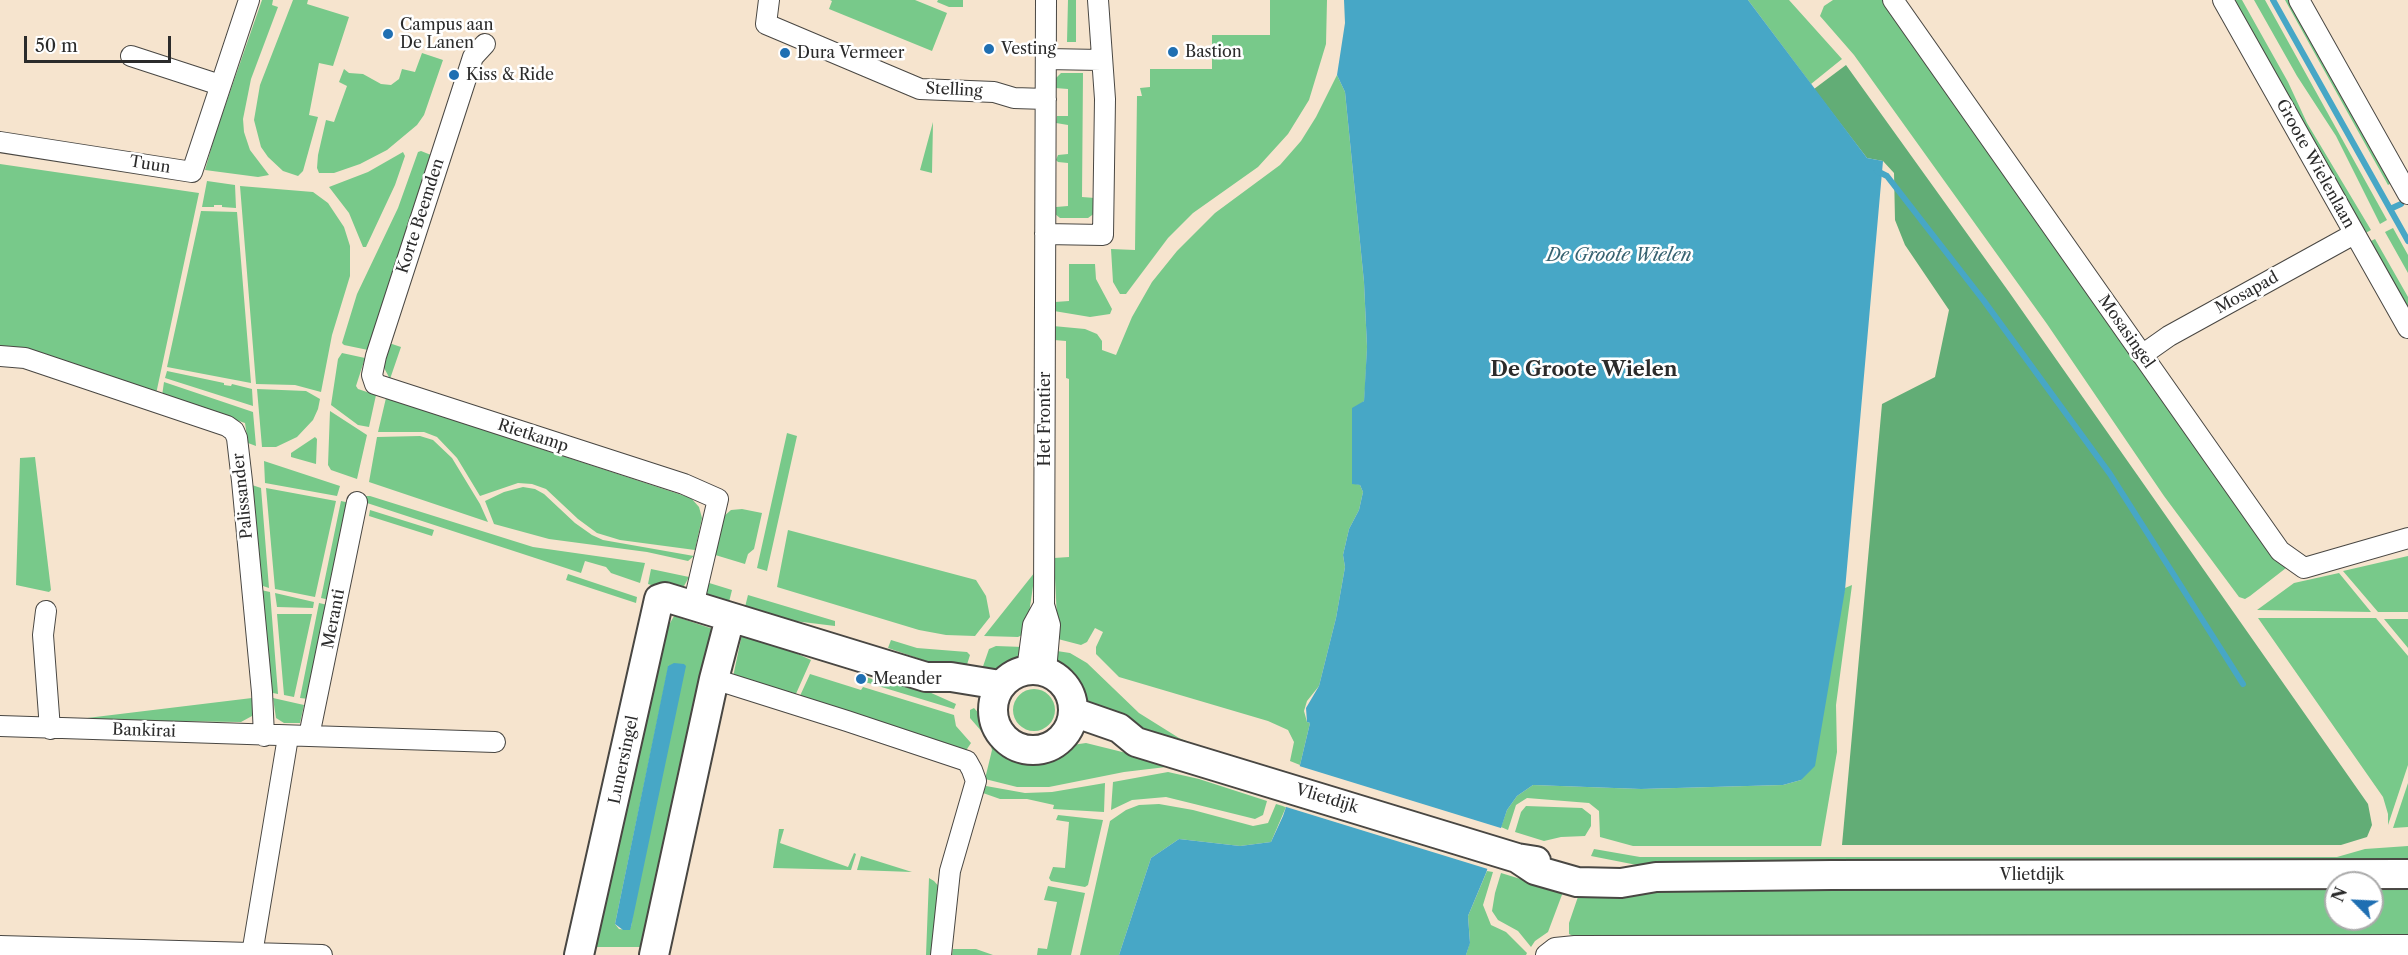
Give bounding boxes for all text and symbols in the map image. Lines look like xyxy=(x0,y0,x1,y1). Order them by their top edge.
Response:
place label: Campus aan De Lanen xyxy=(400,15,494,53)
scale bar xyxy=(27,24,174,62)
marker: Campus aan De Lanen xyxy=(381,27,395,41)
text: 50 m xyxy=(35,35,78,57)
place label: Vesting xyxy=(1001,39,1056,59)
marker: Vesting xyxy=(982,42,996,56)
place label: Bastion xyxy=(1185,42,1242,62)
place label: Dura Vermeer xyxy=(797,43,905,63)
marker: Bastion xyxy=(1166,45,1180,59)
marker: Dura Vermeer xyxy=(778,46,792,60)
place label: Kiss & Ride xyxy=(466,65,554,85)
marker: Kiss & Ride xyxy=(447,68,461,82)
street label: Stelling xyxy=(925,79,983,101)
street label: Groote Wielenlaan xyxy=(2272,96,2358,232)
street label: Tuun xyxy=(128,152,172,178)
street label: Korte Beemden xyxy=(393,156,449,276)
water label: De Groote Wielen xyxy=(1546,245,1692,267)
street label: Mosapad xyxy=(2212,268,2282,318)
street label: Mosasingel xyxy=(2094,292,2158,372)
district label: De Groote Wielen xyxy=(1491,358,1677,382)
street label: Het Frontier xyxy=(1035,371,1055,467)
street label: Rietkamp xyxy=(495,416,571,456)
street label: Palissander xyxy=(229,452,257,540)
street label: Meranti xyxy=(319,588,349,650)
place label: Meander xyxy=(873,669,942,689)
marker: Meander xyxy=(854,672,868,686)
street label: Lunersingel xyxy=(605,714,643,806)
street label: Bankirai xyxy=(112,720,176,742)
street label: Vlietdijk xyxy=(1293,780,1361,818)
street label: Vlietdijk xyxy=(2000,865,2064,885)
north arrow xyxy=(2324,871,2384,931)
text: N xyxy=(2327,884,2351,905)

